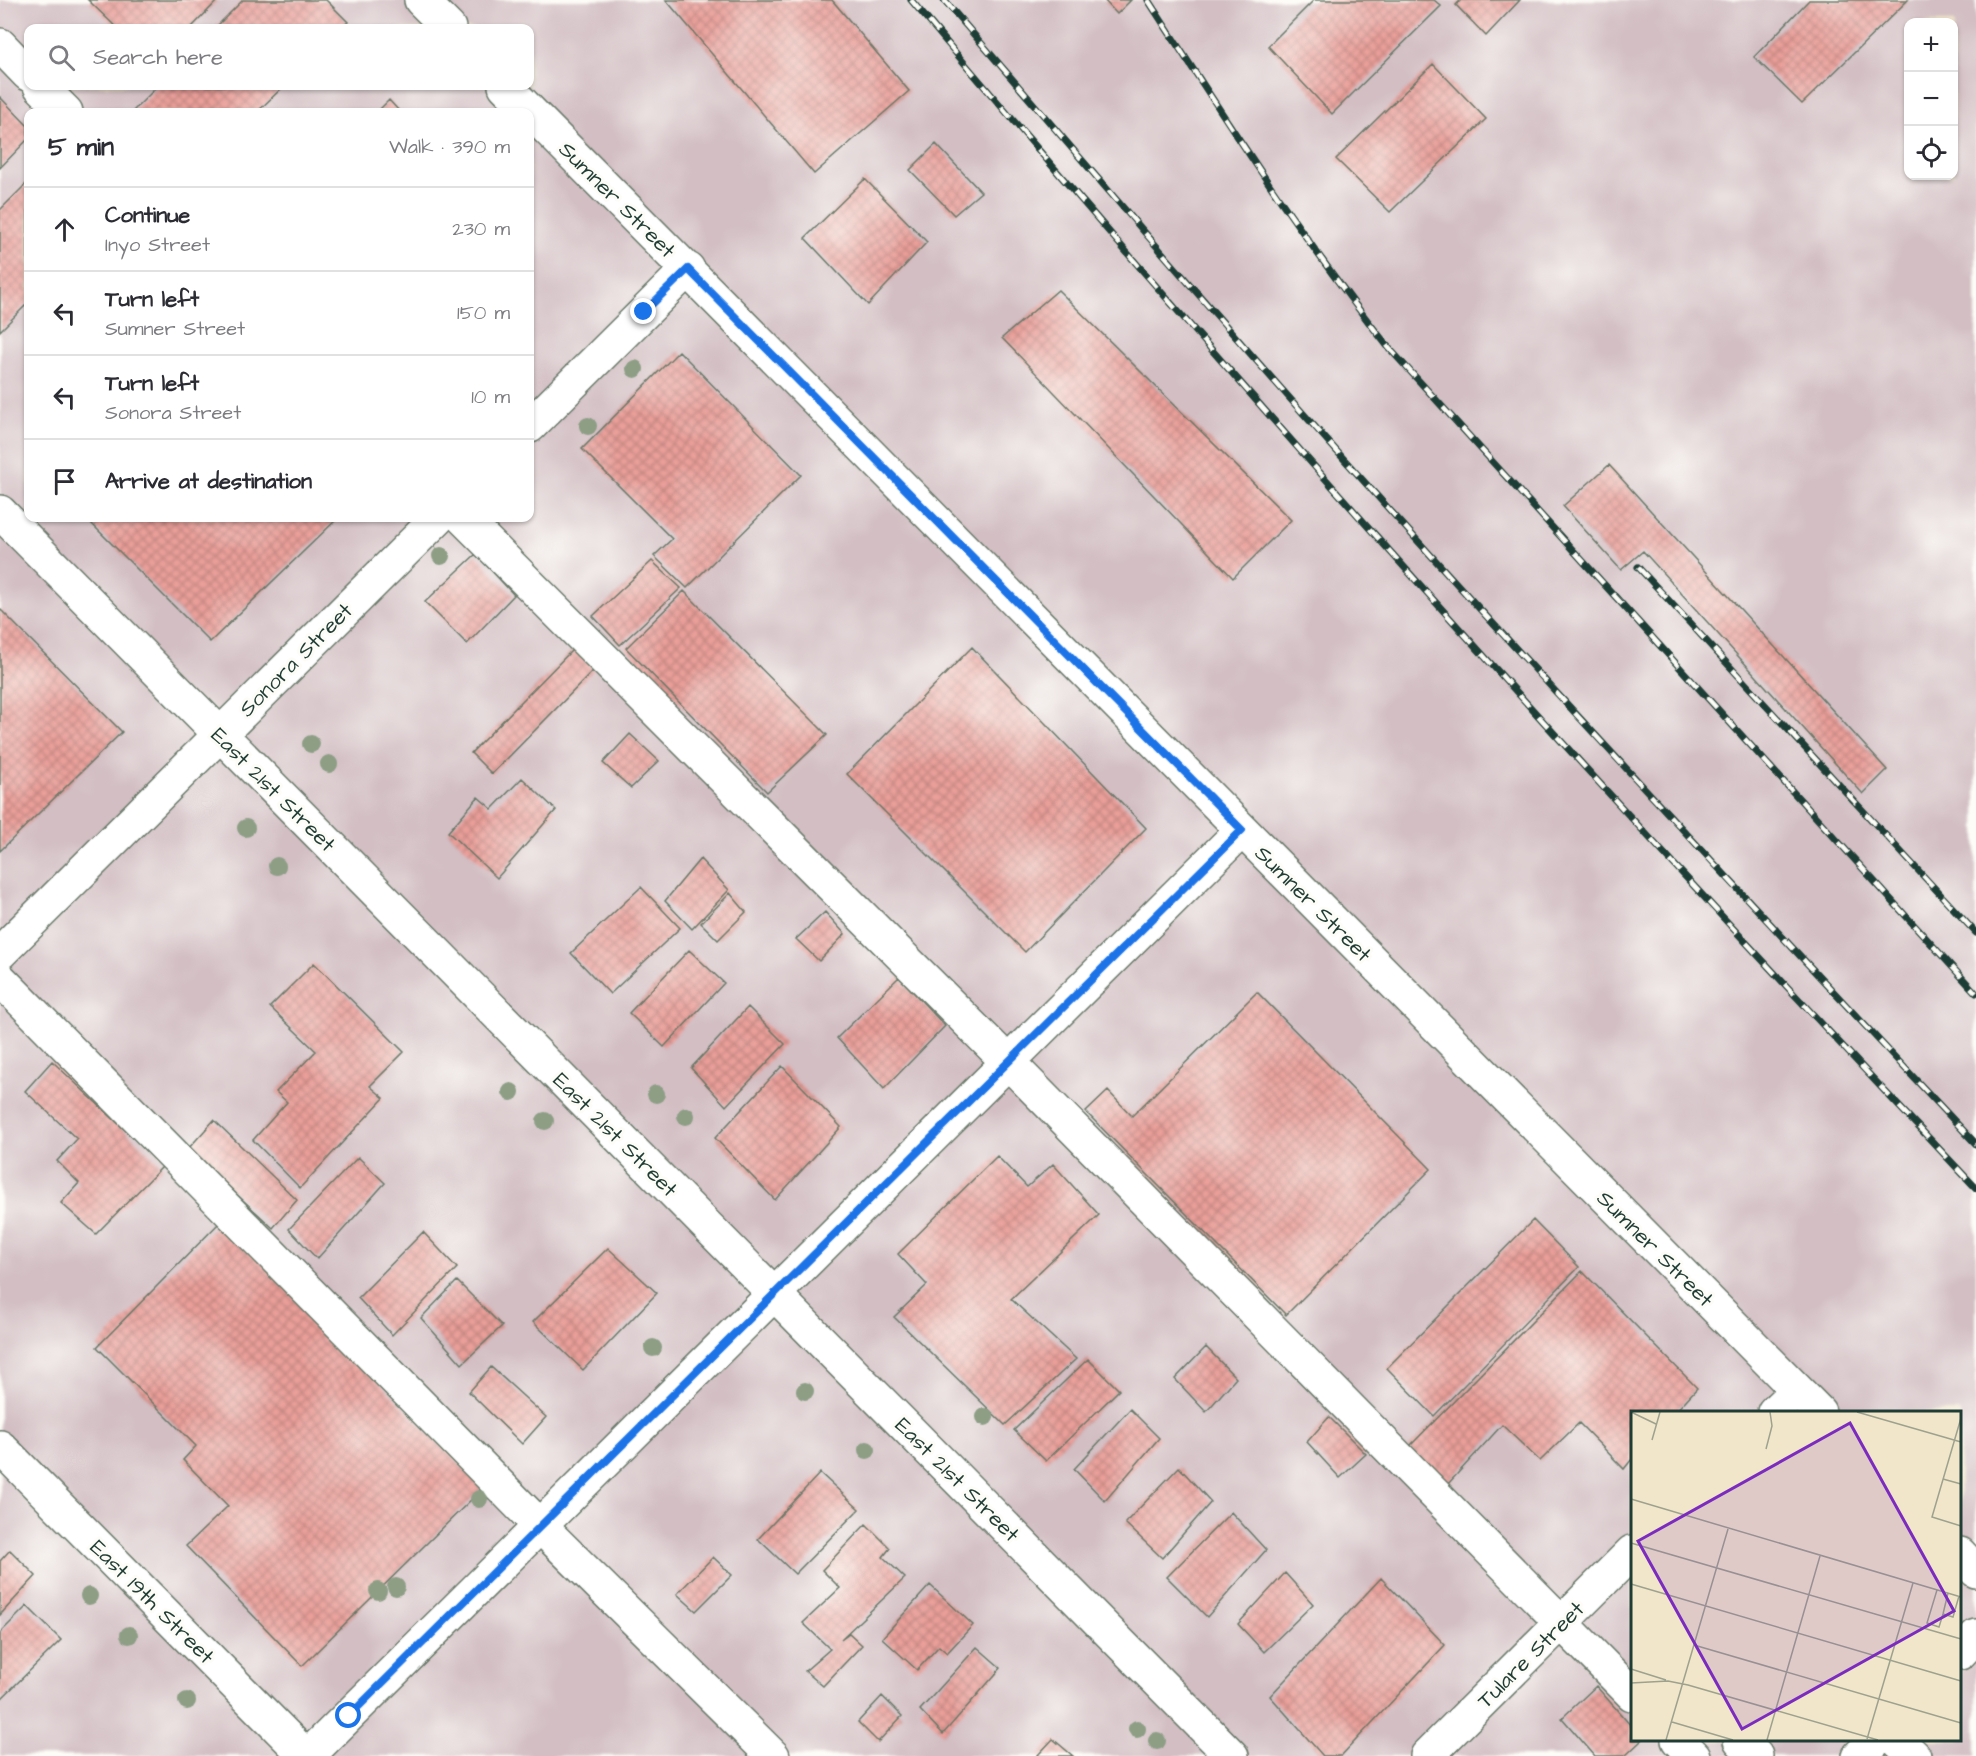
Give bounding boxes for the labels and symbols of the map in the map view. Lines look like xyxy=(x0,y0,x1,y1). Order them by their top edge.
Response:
street label: Sumner Street xyxy=(551,135,682,266)
route end xyxy=(630,298,656,324)
street label: Sonora Street xyxy=(232,596,360,724)
street label: East 21st Street xyxy=(204,721,342,859)
street label: Sumner Street xyxy=(1247,839,1378,970)
street label: East 21st Street xyxy=(546,1066,684,1204)
street label: Sumner Street xyxy=(1589,1184,1720,1315)
street label: East 21st Street xyxy=(888,1411,1026,1549)
inset map xyxy=(1631,1411,1961,1741)
street label: East 19th Street xyxy=(83,1533,221,1671)
street label: Tulare Street xyxy=(1471,1594,1592,1716)
route start xyxy=(335,1702,361,1728)

